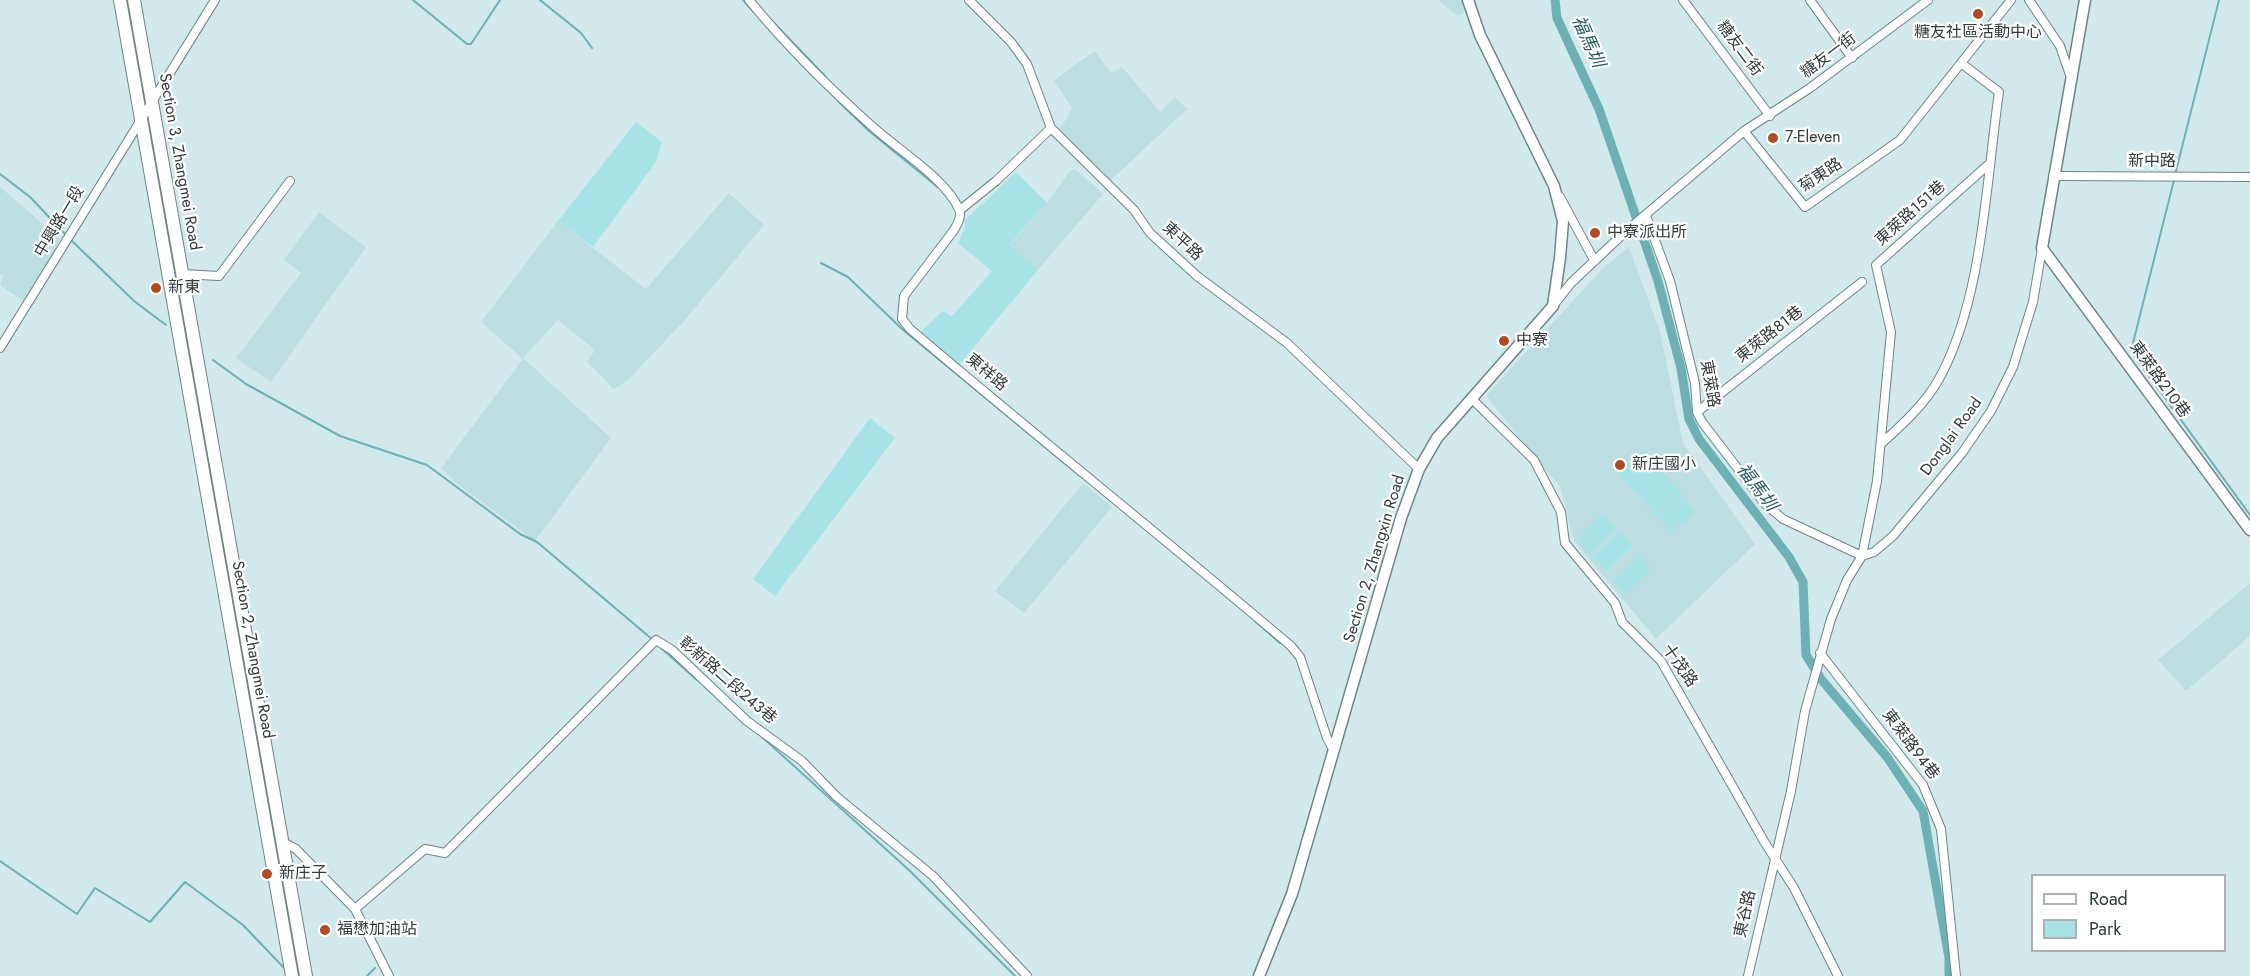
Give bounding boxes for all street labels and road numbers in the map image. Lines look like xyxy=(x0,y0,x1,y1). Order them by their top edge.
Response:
street label: 糖友二街 xyxy=(1712,18,1766,80)
street label: 糖友一街 xyxy=(1798,29,1860,83)
street label: Section 3, Zhangmei Road xyxy=(154,72,204,252)
street label: 新中路 xyxy=(2128,152,2176,172)
street label: 菊東路 xyxy=(1796,155,1846,197)
street label: 東萊路151巷 xyxy=(1872,178,1950,250)
street label: 中興路一段 xyxy=(31,183,89,261)
street label: 東平路 xyxy=(1158,219,1206,265)
street label: 東萊路81巷 xyxy=(1733,303,1807,367)
street label: 東萊路210巷 xyxy=(2125,338,2193,422)
street label: 東祥路 xyxy=(961,350,1011,396)
street label: 東萊路 xyxy=(1695,359,1723,409)
street label: Donglai Road xyxy=(1917,394,1987,480)
street label: Section 2, Zhangxin Road xyxy=(1340,473,1410,645)
street label: Section 2, Zhangmei Road xyxy=(227,560,277,740)
street label: 彰新路二段243巷 xyxy=(674,633,780,729)
street label: 十茂路 xyxy=(1657,641,1701,691)
street label: 東萊路94巷 xyxy=(1877,706,1943,784)
street label: 東谷路 xyxy=(1732,889,1760,939)

